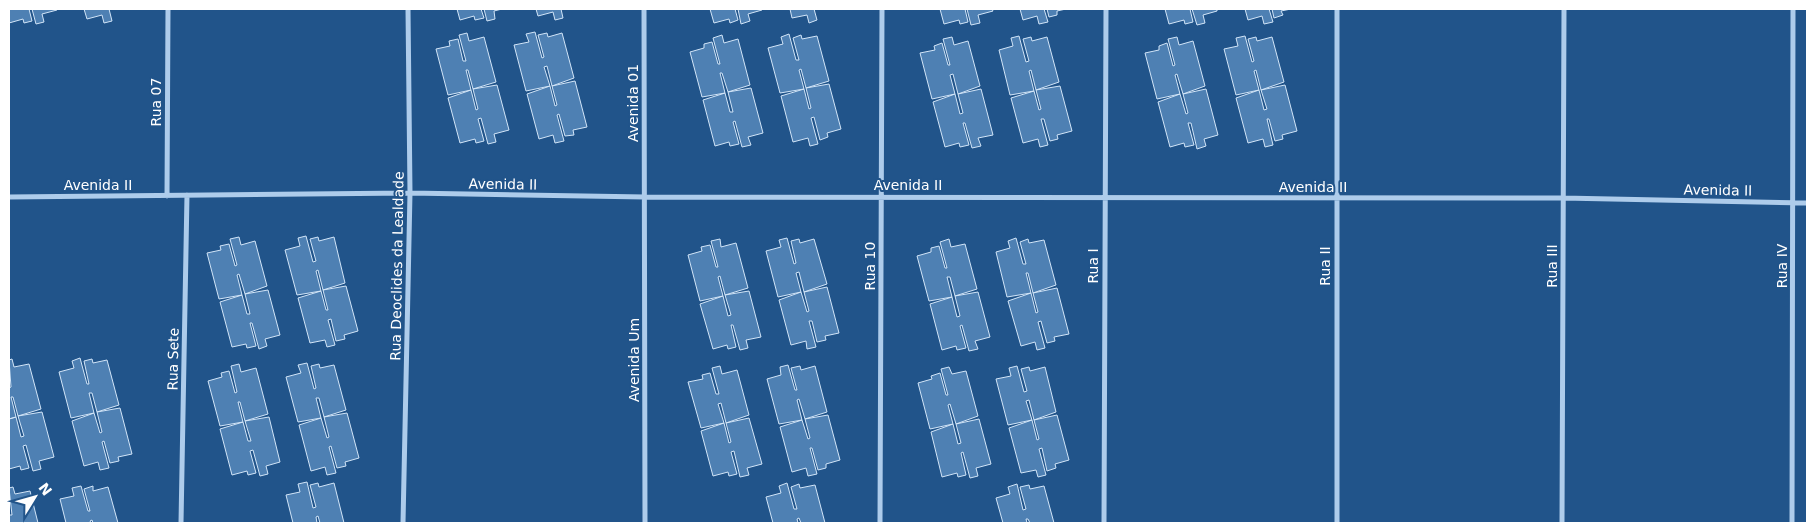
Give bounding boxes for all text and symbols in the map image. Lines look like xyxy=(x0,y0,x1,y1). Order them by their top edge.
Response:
street label: Avenida 01 xyxy=(625,64,641,142)
street label: Rua 07 xyxy=(148,78,164,126)
street label: Rua Deoclides da Lealdade xyxy=(387,171,407,361)
street label: Avenida II xyxy=(469,175,537,193)
street label: Avenida II xyxy=(64,177,132,193)
street label: Avenida II xyxy=(874,177,942,193)
street label: Avenida II xyxy=(1279,179,1347,195)
street label: Avenida II xyxy=(1684,181,1752,199)
street label: Rua 10 xyxy=(862,242,878,290)
street label: Rua IV xyxy=(1774,243,1790,288)
street label: Rua III xyxy=(1544,244,1560,288)
street label: Rua II xyxy=(1317,246,1333,286)
street label: Rua I xyxy=(1085,248,1101,284)
street label: Avenida Um xyxy=(626,318,642,402)
street label: Rua Sete xyxy=(164,328,182,390)
north arrow xyxy=(10,472,60,522)
text: N xyxy=(35,480,55,499)

